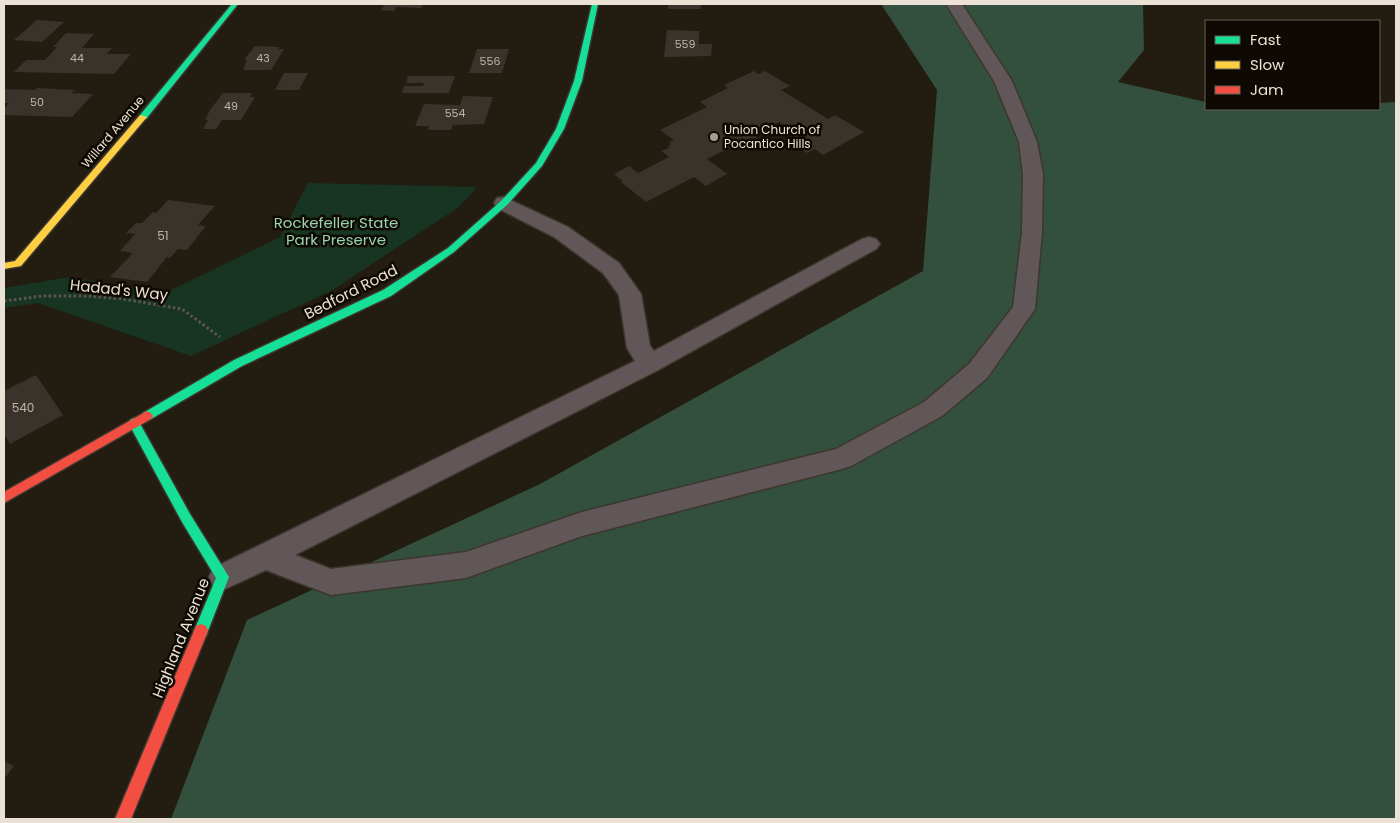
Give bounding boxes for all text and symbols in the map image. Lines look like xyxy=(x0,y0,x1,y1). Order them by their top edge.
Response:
legend xyxy=(1205,20,1380,110)
text: Fast xyxy=(1250,29,1281,50)
house number: 559 xyxy=(675,36,695,52)
house number: 44 xyxy=(70,50,84,66)
house number: 43 xyxy=(256,50,270,66)
house number: 556 xyxy=(480,53,500,69)
text: Slow xyxy=(1250,54,1285,75)
text: Jam xyxy=(1250,79,1284,100)
street label: Willard Avenue xyxy=(77,92,148,171)
house number: 50 xyxy=(30,94,44,110)
house number: 49 xyxy=(224,98,238,114)
house number: 554 xyxy=(445,105,465,121)
place label: Union Church of Pocantico Hills xyxy=(724,121,820,152)
marker: Union Church of Pocantico Hills xyxy=(708,131,720,143)
park label: Rockefeller State Park Preserve xyxy=(274,212,398,250)
house number: 51 xyxy=(157,227,169,244)
street label: Bedford Road xyxy=(301,259,401,324)
street label: Hadad's Way xyxy=(69,274,170,305)
house number: 540 xyxy=(12,399,34,416)
street label: Highland Avenue xyxy=(147,575,214,701)

